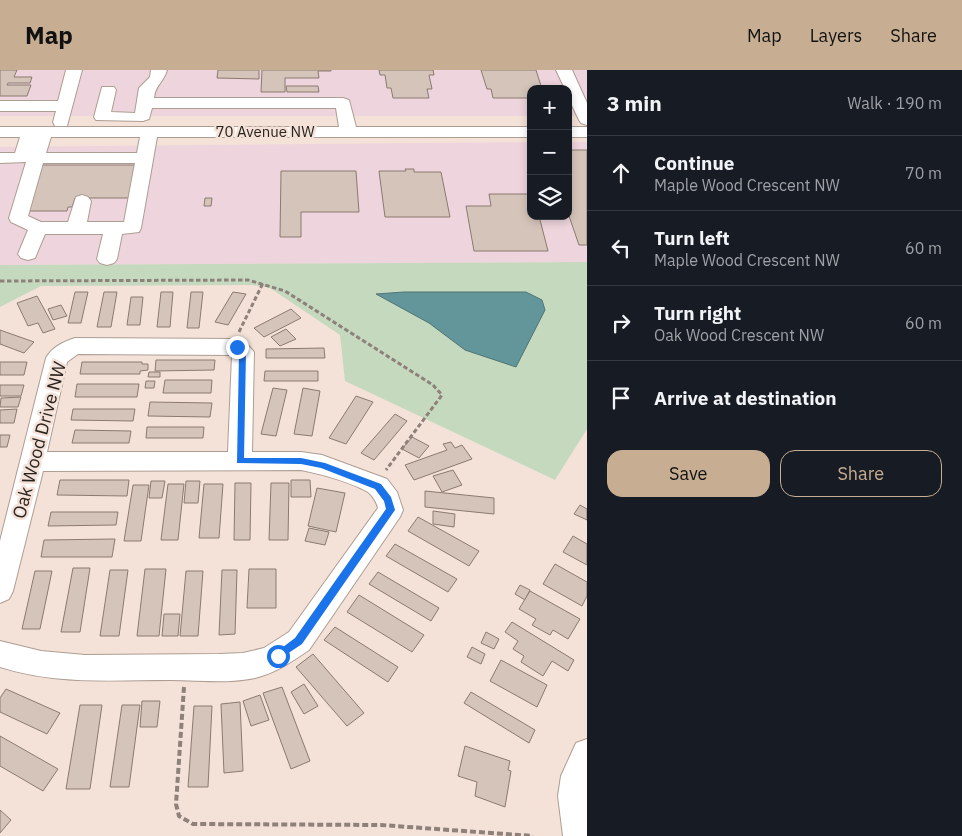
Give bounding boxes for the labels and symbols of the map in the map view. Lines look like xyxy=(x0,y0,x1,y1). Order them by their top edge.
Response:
street label: 70 Avenue NW xyxy=(215,122,315,141)
route end xyxy=(226,336,249,359)
street label: Oak Wood Drive NW xyxy=(7,359,71,521)
route start xyxy=(267,645,290,668)

